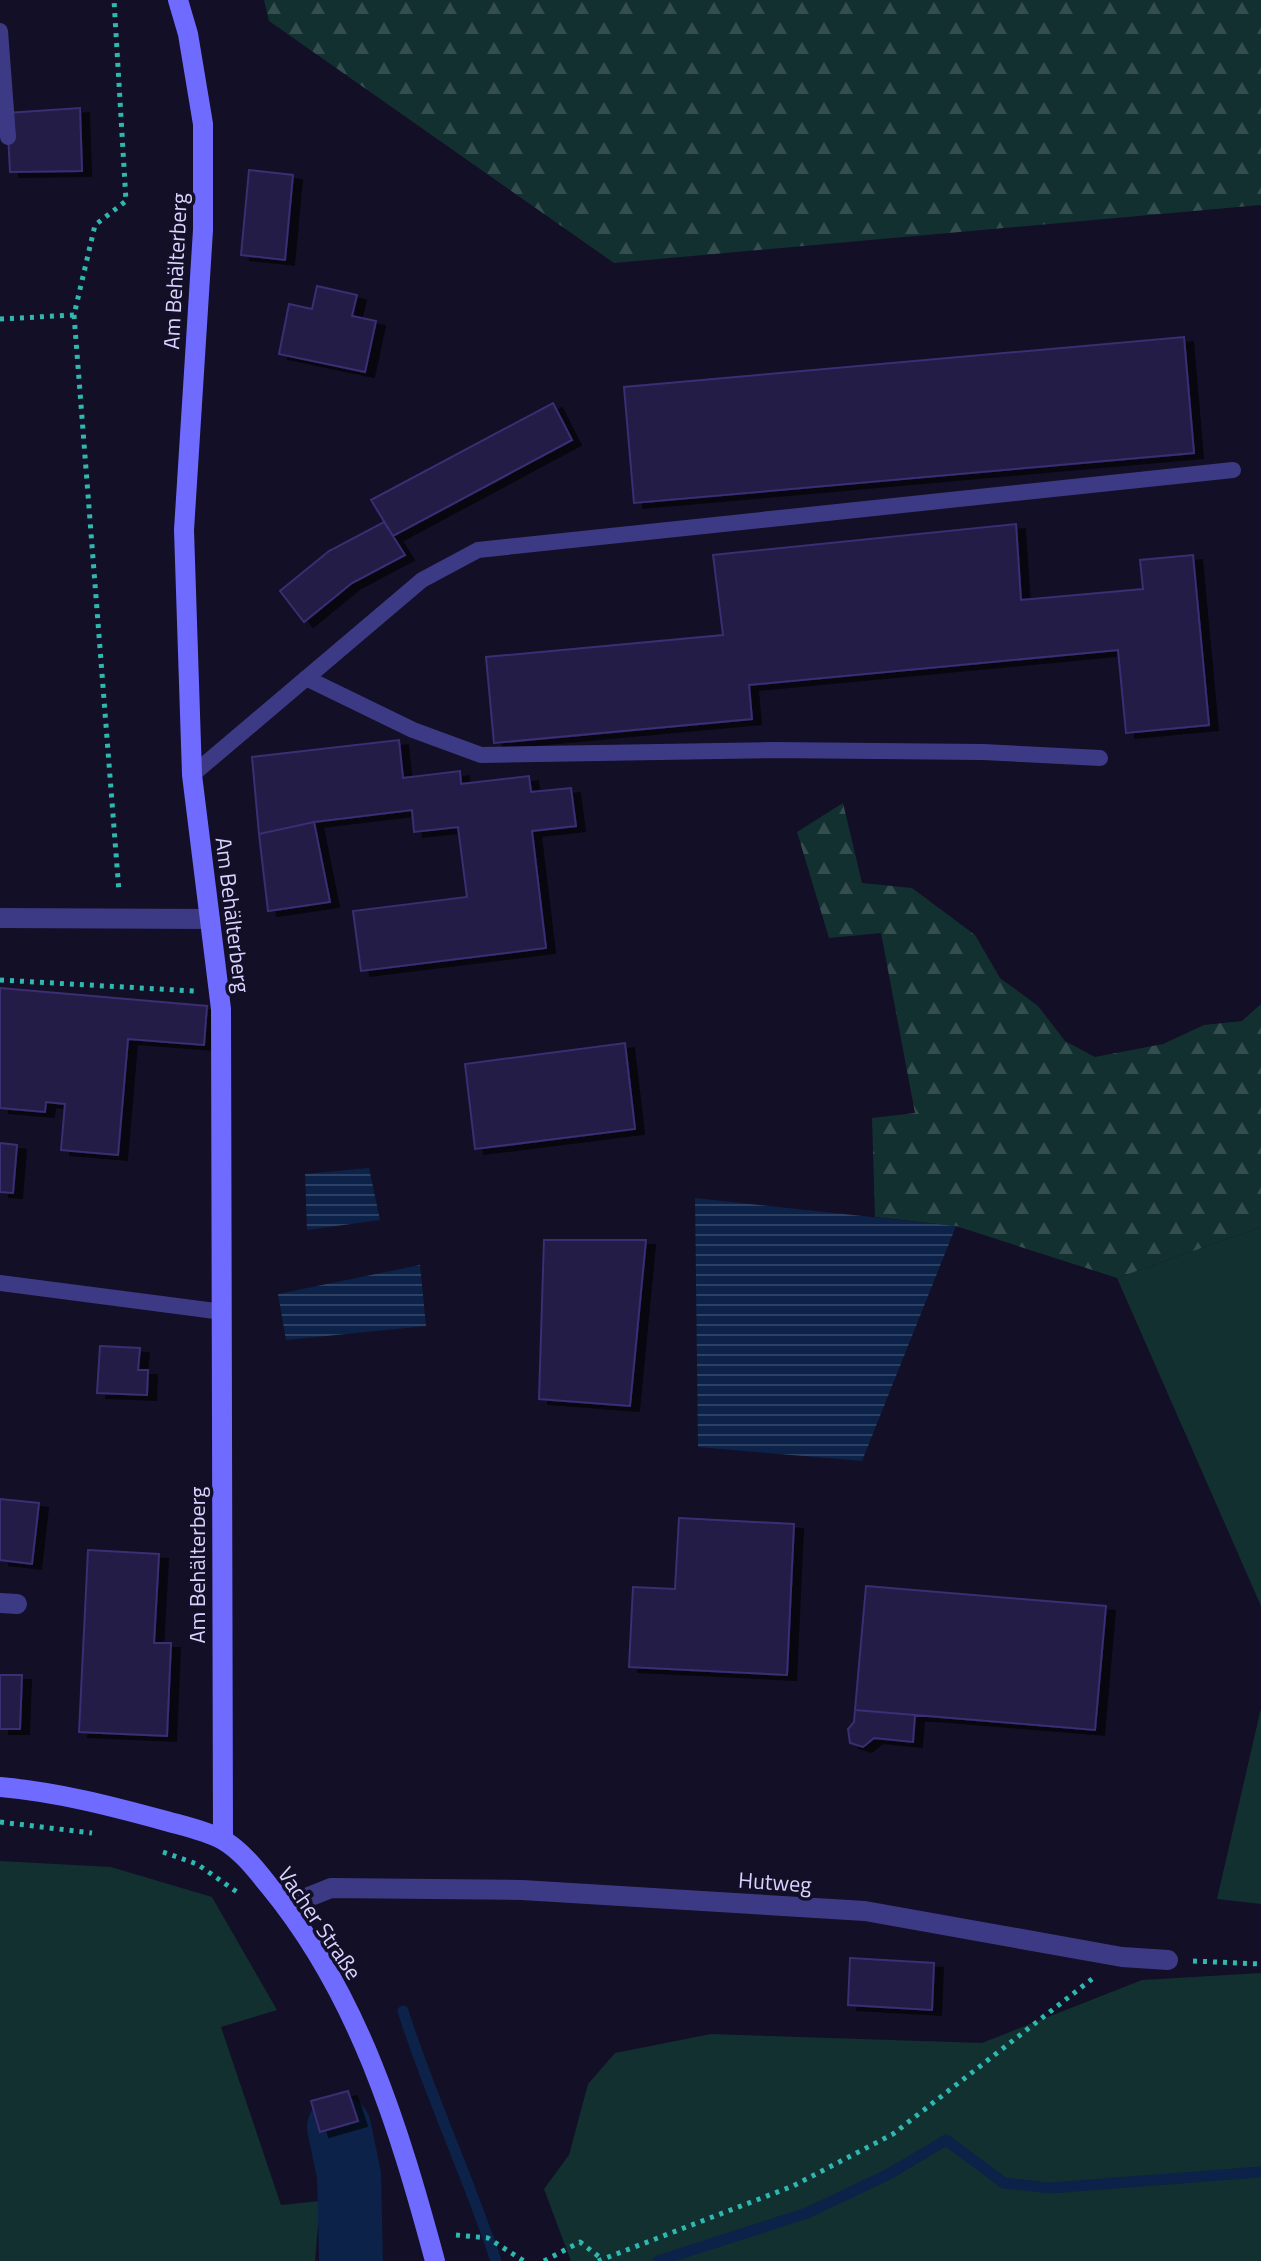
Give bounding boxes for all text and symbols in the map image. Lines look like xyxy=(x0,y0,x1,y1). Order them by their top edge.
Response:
street label: Am Behälterberg xyxy=(154,192,196,350)
street label: Am Behälterberg xyxy=(207,835,259,995)
street label: Am Behälterberg xyxy=(180,1487,214,1643)
street label: Vacher Straße xyxy=(270,1860,370,1986)
street label: Hutweg xyxy=(737,1862,813,1902)

